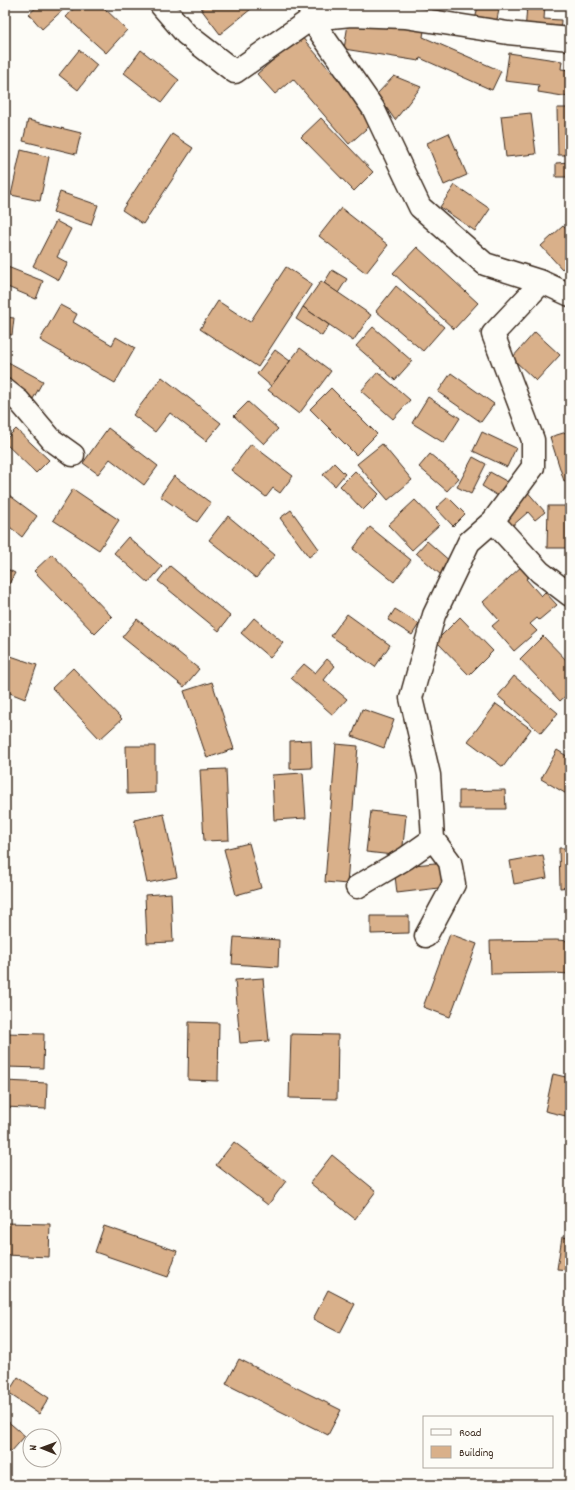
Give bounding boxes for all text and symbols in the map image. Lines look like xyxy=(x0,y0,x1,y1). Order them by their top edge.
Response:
legend xyxy=(423,1416,553,1468)
text: Road xyxy=(459,1425,481,1442)
north arrow xyxy=(22,1428,62,1468)
text: N xyxy=(26,1444,42,1451)
text: Building xyxy=(459,1445,494,1462)

